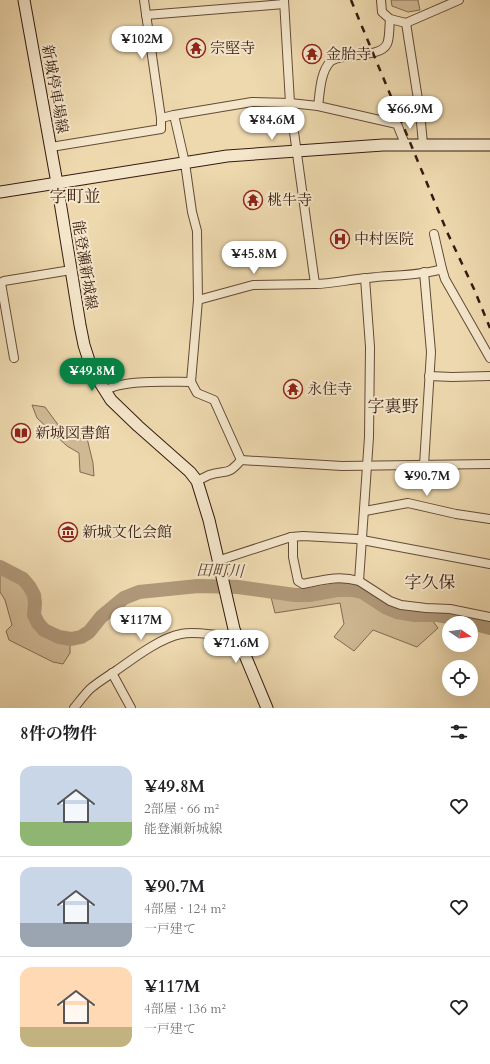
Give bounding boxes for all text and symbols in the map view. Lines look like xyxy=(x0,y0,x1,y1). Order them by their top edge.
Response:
pin: ¥102M xyxy=(114,26,170,60)
text: ¥102M xyxy=(121,30,163,48)
temple icon: 宗堅寺 xyxy=(185,37,207,59)
place label: 宗堅寺 xyxy=(210,38,255,58)
street label: 新城停車場線 xyxy=(37,43,73,135)
temple icon: 金胎寺 xyxy=(301,43,323,65)
place label: 金胎寺 xyxy=(326,44,371,64)
pin: ¥66.9M xyxy=(377,96,443,130)
text: ¥66.9M xyxy=(387,100,433,118)
pin: ¥84.6M xyxy=(239,107,305,141)
text: ¥84.6M xyxy=(249,111,295,129)
district label: 字町並 xyxy=(50,185,101,208)
temple icon: 桃牛寺 xyxy=(242,189,264,211)
place label: 桃牛寺 xyxy=(267,190,312,210)
street label: 能登瀬新城線 xyxy=(68,219,102,311)
hospital icon: 中村医院 xyxy=(329,228,351,250)
place label: 中村医院 xyxy=(354,229,414,249)
pin: ¥45.8M xyxy=(221,241,287,275)
text: ¥45.8M xyxy=(231,245,277,263)
pin: ¥49.8M xyxy=(59,358,125,392)
text: ¥49.8M xyxy=(69,362,115,380)
temple icon: 永住寺 xyxy=(282,378,304,400)
place label: 永住寺 xyxy=(307,379,352,399)
district label: 字裏野 xyxy=(368,395,419,418)
library icon: 新城図書館 xyxy=(10,422,32,444)
place label: 新城図書館 xyxy=(35,423,110,443)
pin: ¥90.7M xyxy=(394,463,460,497)
text: ¥90.7M xyxy=(404,467,450,485)
museum icon: 新城文化会館 xyxy=(57,521,79,543)
place label: 新城文化会館 xyxy=(82,522,172,542)
water label: 田町川 xyxy=(196,559,246,583)
district label: 字久保 xyxy=(405,571,456,594)
pin: ¥117M xyxy=(113,607,169,641)
text: ¥117M xyxy=(120,611,162,629)
north arrow xyxy=(442,616,478,652)
map controls xyxy=(442,616,478,696)
pin: ¥71.6M xyxy=(203,630,269,664)
text: ¥71.6M xyxy=(213,634,259,652)
button: locate xyxy=(442,660,478,696)
icon: filters xyxy=(448,721,470,743)
text: 8件の物件 xyxy=(20,722,97,745)
text: ¥49.8M xyxy=(144,775,205,798)
icon: home xyxy=(52,782,100,830)
icon: heart xyxy=(448,795,470,817)
text: 2部屋 · 66 m² xyxy=(144,800,219,818)
text: 能登瀬新城線 xyxy=(144,820,222,838)
text: ¥90.7M xyxy=(144,875,205,898)
icon: home xyxy=(52,883,100,931)
icon: heart xyxy=(448,896,470,918)
text: 4部屋 · 124 m² xyxy=(144,900,226,918)
text: 一戸建て xyxy=(144,920,196,938)
text: ¥117M xyxy=(144,975,200,998)
icon: home xyxy=(52,983,100,1031)
icon: heart xyxy=(448,996,470,1018)
text: 4部屋 · 136 m² xyxy=(144,1000,226,1018)
text: 一戸建て xyxy=(144,1020,196,1038)

